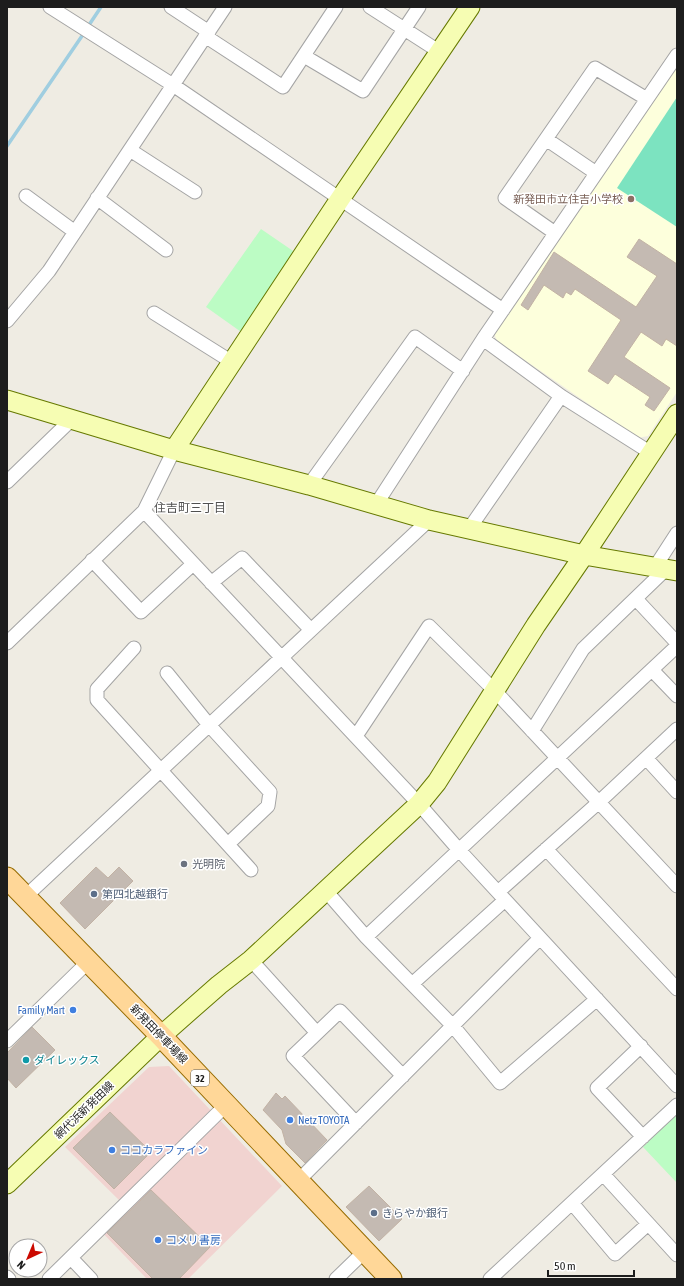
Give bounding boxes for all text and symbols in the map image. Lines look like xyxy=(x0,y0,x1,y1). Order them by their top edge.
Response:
place label: 新発田市立住吉小学校 xyxy=(513,193,623,205)
marker: 新発田市立住吉小学校 xyxy=(626,194,636,204)
district label: 住吉町三丁目 xyxy=(154,501,226,515)
place label: 光明院 xyxy=(192,858,225,870)
marker: 光明院 xyxy=(179,859,189,869)
place label: 第四北越銀行 xyxy=(102,888,168,900)
marker: 第四北越銀行 xyxy=(89,889,99,899)
street label: 新発田停車場線 xyxy=(128,1002,190,1066)
place label: Family Mart xyxy=(18,1004,65,1016)
marker: Family Mart xyxy=(68,1005,78,1015)
place label: ダイレックス xyxy=(34,1054,100,1066)
marker: ダイレックス xyxy=(21,1055,31,1065)
road number: 32 xyxy=(191,1070,209,1086)
street label: 網代浜新発田線 xyxy=(52,1079,116,1141)
place label: Netz TOYOTA xyxy=(298,1114,350,1126)
marker: Netz TOYOTA xyxy=(285,1115,295,1125)
place label: ココカラファイン xyxy=(120,1144,208,1156)
marker: ココカラファイン xyxy=(107,1145,117,1155)
place label: きらやか銀行 xyxy=(382,1207,448,1219)
marker: きらやか銀行 xyxy=(369,1208,379,1218)
place label: コメリ書房 xyxy=(166,1234,221,1246)
marker: コメリ書房 xyxy=(153,1235,163,1245)
north arrow xyxy=(8,1238,48,1278)
scale bar xyxy=(548,1252,634,1278)
text: N xyxy=(15,1259,28,1272)
text: 50 m xyxy=(554,1259,576,1273)

